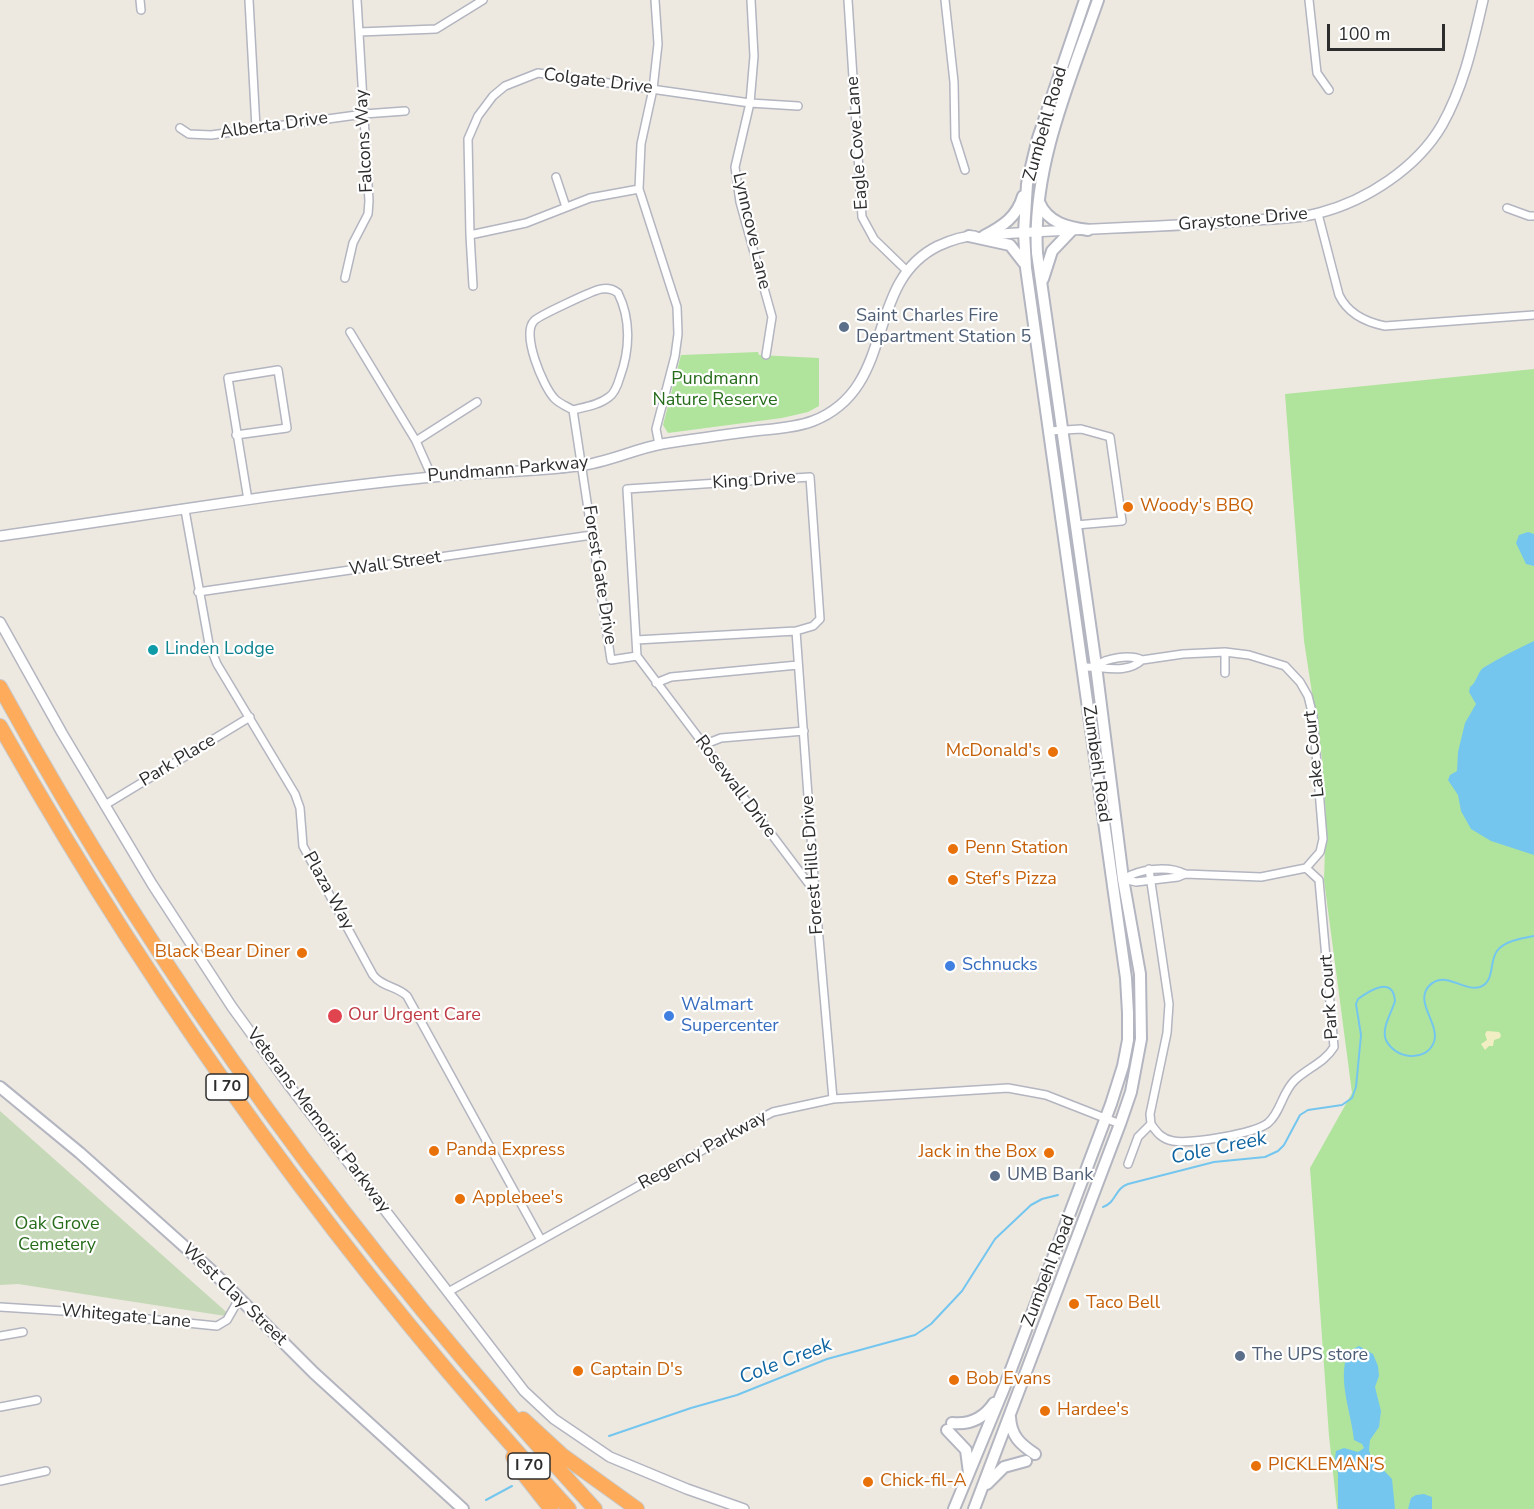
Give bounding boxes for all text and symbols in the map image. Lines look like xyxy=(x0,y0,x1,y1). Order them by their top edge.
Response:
scale bar xyxy=(1330,12,1448,50)
text: 100 m xyxy=(1338,22,1390,46)
street label: Zumbehl Road xyxy=(1019,64,1073,184)
street label: Colgate Drive xyxy=(542,65,654,99)
street label: Eagle Cove Lane xyxy=(843,76,873,210)
street label: Falcons Way xyxy=(352,89,378,193)
street label: Alberta Drive xyxy=(219,108,329,144)
street label: Lynncove Lane xyxy=(727,171,775,291)
street label: Graystone Drive xyxy=(1177,204,1309,236)
place label: Saint Charles Fire Department Station 5 xyxy=(856,306,1031,348)
marker: Saint Charles Fire Department Station 5 xyxy=(837,320,851,334)
park label: Pundmann Nature Reserve xyxy=(652,369,778,412)
street label: Pundmann Parkway xyxy=(427,452,589,488)
street label: King Drive xyxy=(712,467,796,495)
place label: Woody's BBQ xyxy=(1140,496,1254,518)
marker: Woody's BBQ xyxy=(1121,500,1135,514)
street label: Forest Gate Drive xyxy=(577,504,621,646)
street label: Wall Street xyxy=(348,547,442,581)
place label: Linden Lodge xyxy=(165,639,274,661)
marker: Linden Lodge xyxy=(146,643,160,657)
street label: Zumbehl Road xyxy=(1077,704,1115,824)
street label: Lake Court xyxy=(1300,710,1330,798)
street label: Park Place xyxy=(136,730,220,792)
street label: Rosewall Drive xyxy=(690,732,780,842)
place label: McDonald's xyxy=(946,741,1041,763)
marker: McDonald's xyxy=(1046,745,1060,759)
street label: Forest Hills Drive xyxy=(797,795,829,935)
place label: Penn Station xyxy=(965,838,1068,860)
marker: Penn Station xyxy=(946,842,960,856)
street label: Plaza Way xyxy=(298,848,358,934)
place label: Stef's Pizza xyxy=(965,869,1057,891)
marker: Stef's Pizza xyxy=(946,873,960,887)
place label: Black Bear Diner xyxy=(155,942,290,964)
marker: Black Bear Diner xyxy=(295,946,309,960)
street label: Park Court xyxy=(1316,954,1344,1040)
place label: Schnucks xyxy=(962,955,1038,977)
marker: Schnucks xyxy=(943,959,957,973)
place label: Walmart Supercenter xyxy=(681,995,779,1038)
place label: Our Urgent Care xyxy=(348,1005,481,1027)
marker: Our Urgent Care xyxy=(326,1007,344,1025)
marker: Walmart Supercenter xyxy=(662,1009,676,1023)
street label: Veterans Memorial Parkway xyxy=(241,1024,395,1218)
road number: I 70 xyxy=(206,1074,248,1100)
street label: Regency Parkway xyxy=(635,1107,771,1195)
water label: Cole Creek xyxy=(1169,1127,1269,1171)
place label: Panda Express xyxy=(446,1140,565,1162)
place label: Jack in the Box xyxy=(918,1142,1037,1164)
marker: Panda Express xyxy=(427,1144,441,1158)
marker: Jack in the Box xyxy=(1042,1146,1056,1160)
place label: UMB Bank xyxy=(1007,1165,1093,1187)
marker: UMB Bank xyxy=(988,1169,1002,1183)
place label: Applebee's xyxy=(472,1188,563,1210)
marker: Applebee's xyxy=(453,1192,467,1206)
street label: Zumbehl Road xyxy=(1018,1212,1080,1330)
park label: Oak Grove Cemetery xyxy=(15,1214,99,1256)
street label: West Clay Street xyxy=(177,1239,291,1351)
place label: Taco Bell xyxy=(1086,1293,1160,1315)
marker: Taco Bell xyxy=(1067,1297,1081,1311)
street label: Whitegate Lane xyxy=(60,1301,192,1333)
water label: Cole Creek xyxy=(736,1333,836,1391)
place label: The UPS store xyxy=(1252,1345,1368,1367)
marker: The UPS store xyxy=(1233,1349,1247,1363)
place label: Captain D's xyxy=(590,1360,683,1382)
marker: Captain D's xyxy=(571,1364,585,1378)
place label: Bob Evans xyxy=(966,1369,1051,1391)
marker: Bob Evans xyxy=(947,1373,961,1387)
place label: Hardee's xyxy=(1057,1400,1129,1422)
marker: Hardee's xyxy=(1038,1404,1052,1418)
road number: I 70 xyxy=(508,1453,550,1479)
place label: PICKLEMAN'S xyxy=(1268,1455,1385,1477)
marker: PICKLEMAN'S xyxy=(1249,1459,1263,1473)
place label: Chick-fil-A xyxy=(880,1471,967,1493)
marker: Chick-fil-A xyxy=(861,1475,875,1489)

